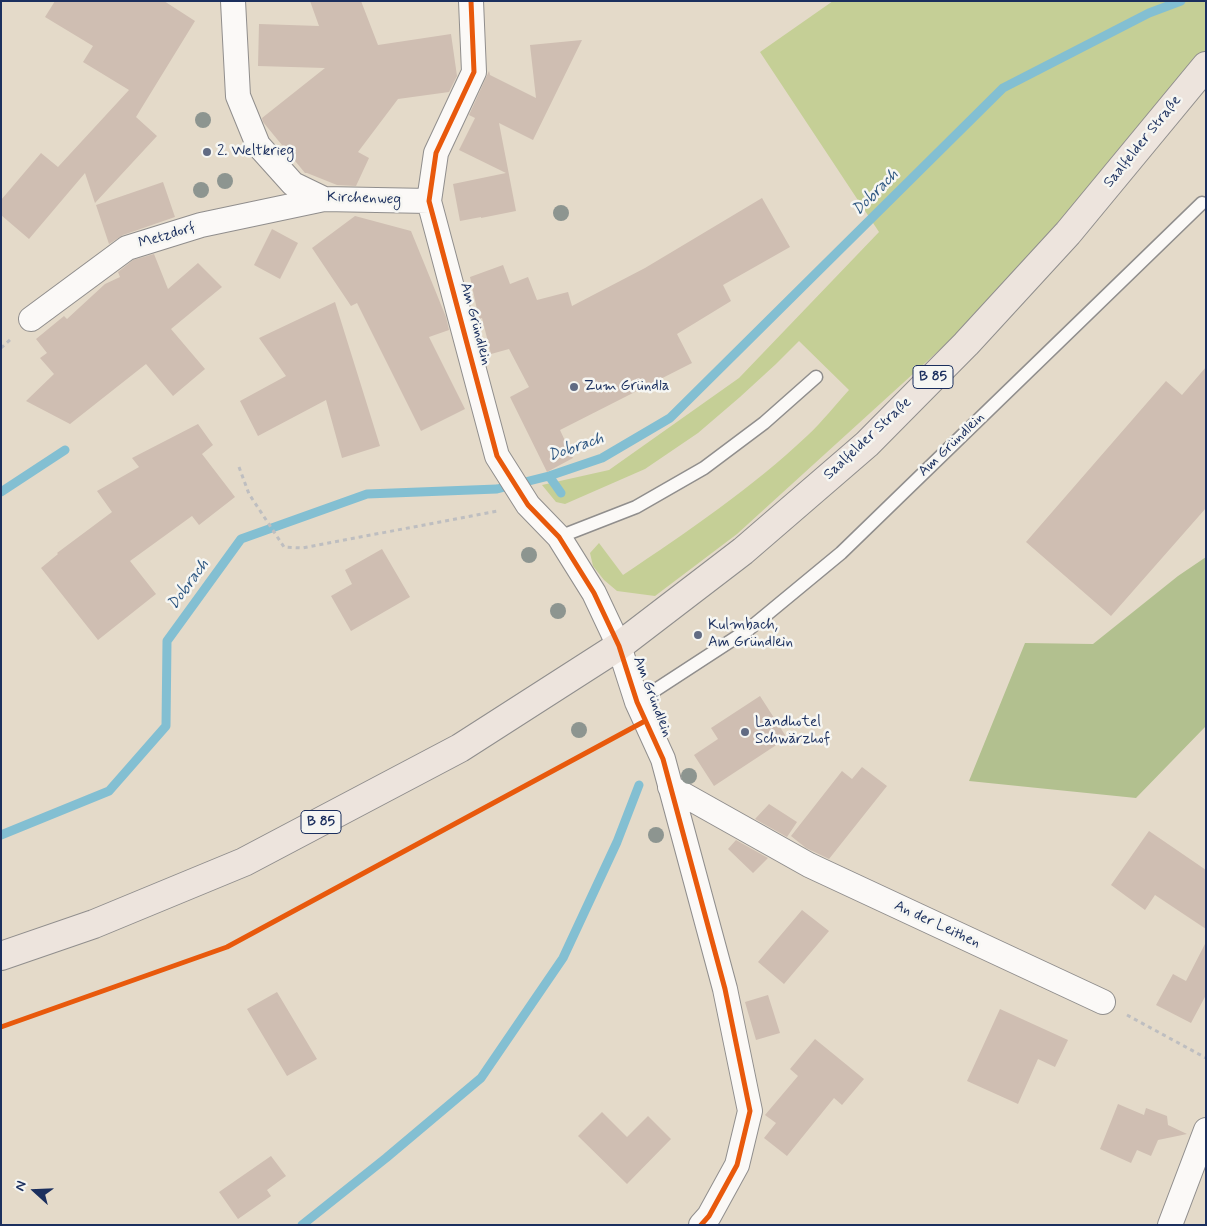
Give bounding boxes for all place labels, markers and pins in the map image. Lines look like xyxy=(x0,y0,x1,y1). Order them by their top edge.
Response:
place label: 2. Weltkrieg xyxy=(217,143,294,161)
marker: 2. Weltkrieg xyxy=(201,146,213,158)
place label: Zum Gründla xyxy=(584,378,670,396)
marker: Zum Gründla xyxy=(568,381,580,393)
place label: Kulmbach, Am Gründlein xyxy=(708,617,793,652)
marker: Kulmbach, Am Gründlein xyxy=(692,629,704,641)
place label: Landhotel Schwärzhof xyxy=(755,714,830,749)
marker: Landhotel Schwärzhof xyxy=(739,726,751,738)

